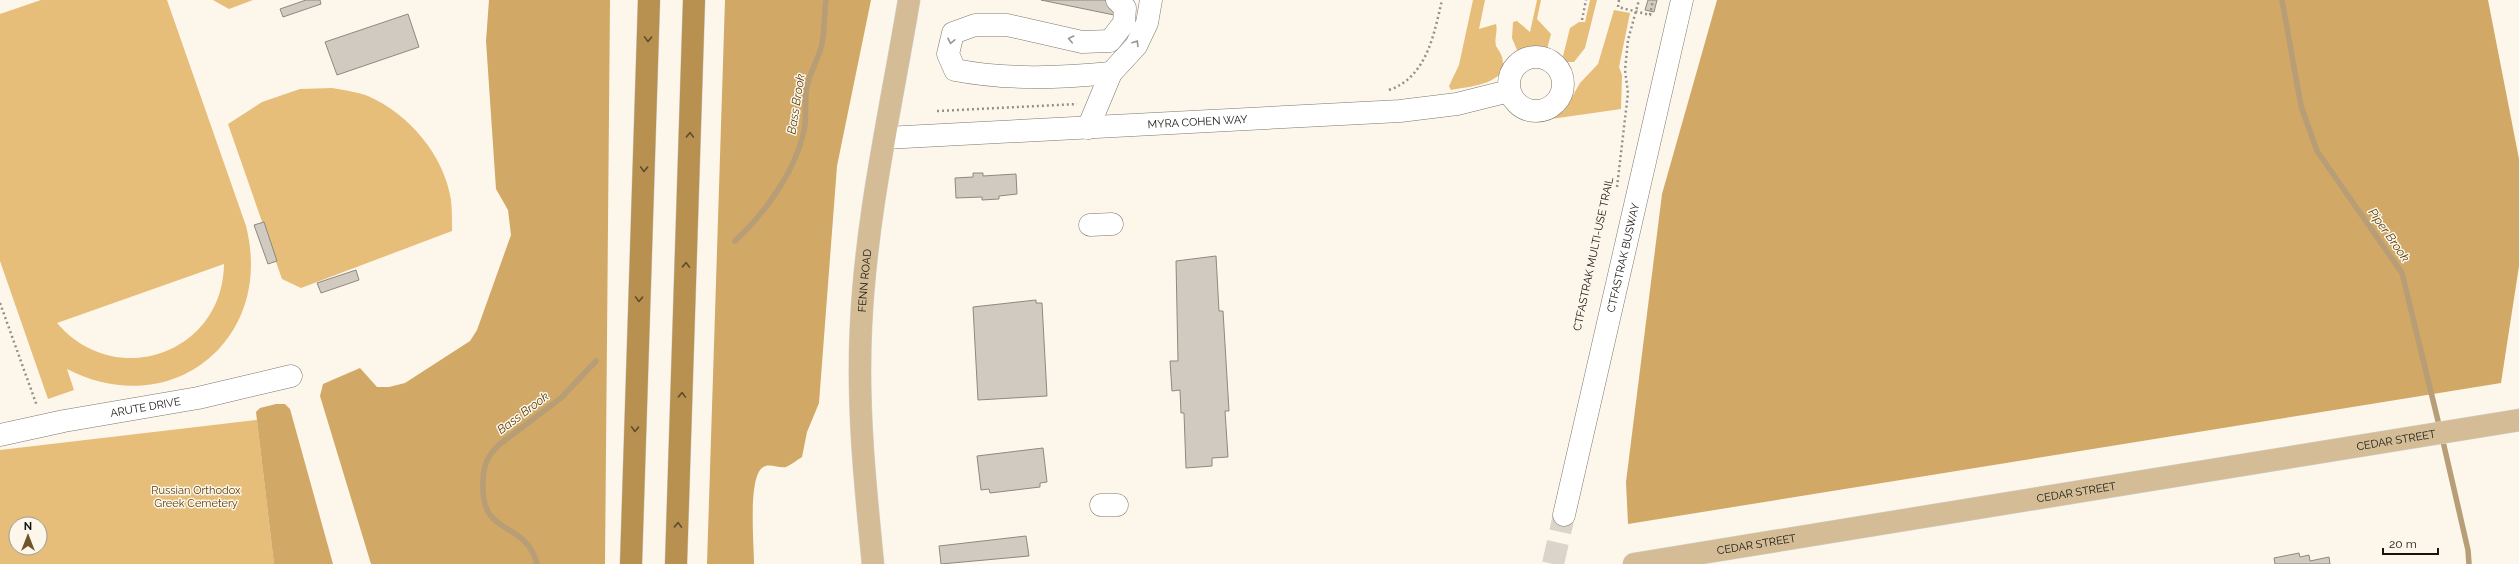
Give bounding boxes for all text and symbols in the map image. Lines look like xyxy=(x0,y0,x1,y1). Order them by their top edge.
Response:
one-way arrow xyxy=(643,36,652,42)
one-way arrow xyxy=(1068,36,1074,44)
one-way arrow xyxy=(948,38,956,45)
one-way arrow xyxy=(1131,40,1139,47)
water label: Bass Brook xyxy=(784,72,808,135)
street label: MYRA COHEN WAY xyxy=(1147,113,1248,131)
one-way arrow xyxy=(686,132,694,138)
one-way arrow xyxy=(639,166,648,172)
street label: CTFASTRAK MULTI-USE TRAIL xyxy=(1571,175,1616,332)
street label: CTFASTRAK BUSWAY xyxy=(1605,202,1642,314)
water label: Piper Brook xyxy=(2365,206,2413,265)
street label: FENN ROAD xyxy=(856,248,874,313)
one-way arrow xyxy=(681,262,690,268)
one-way arrow xyxy=(635,296,644,302)
water label: Bass Brook xyxy=(494,389,552,437)
one-way arrow xyxy=(677,392,686,398)
street label: ARUTE DRIVE xyxy=(109,395,182,420)
one-way arrow xyxy=(631,426,640,432)
street label: CEDAR STREET xyxy=(2356,428,2437,453)
street label: CEDAR STREET xyxy=(2036,480,2117,505)
park label: Russian Orthodox Greek Cemetery xyxy=(151,484,241,510)
north arrow xyxy=(8,516,48,556)
text: N xyxy=(24,520,32,533)
one-way arrow xyxy=(673,522,682,528)
scale bar xyxy=(2383,530,2438,556)
street label: CEDAR STREET xyxy=(1716,532,1797,557)
text: 20 m xyxy=(2389,537,2417,551)

